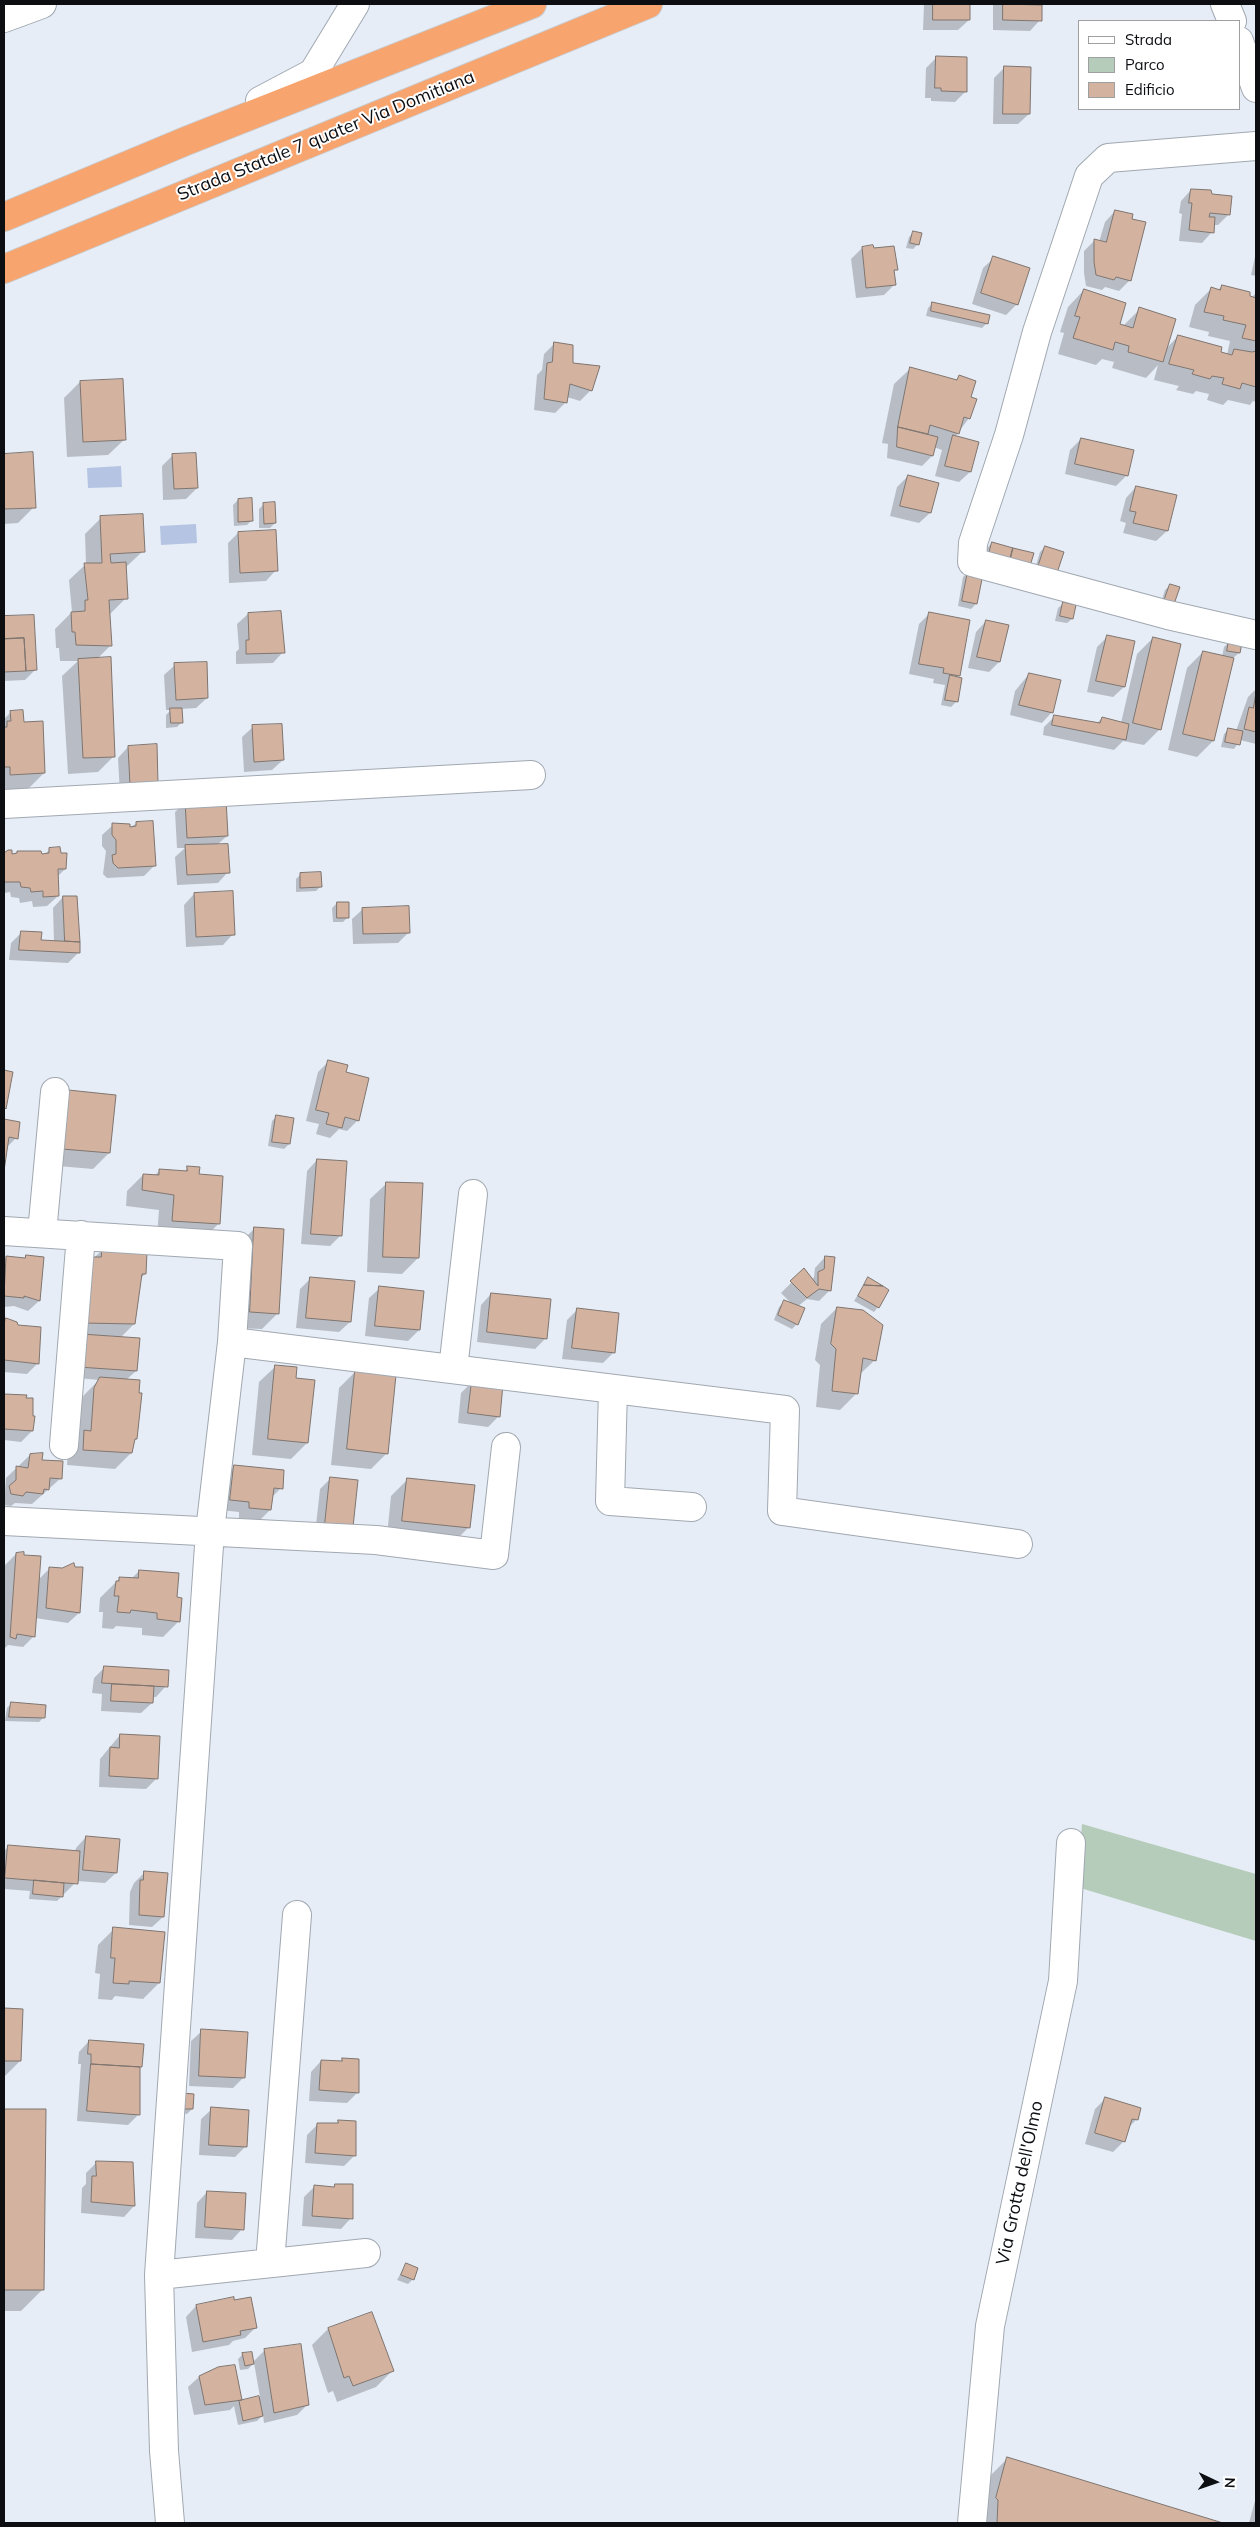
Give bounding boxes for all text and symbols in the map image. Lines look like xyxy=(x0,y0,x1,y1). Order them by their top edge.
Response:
legend xyxy=(1078,20,1240,110)
text: Strada xyxy=(1125,30,1172,49)
text: Parco xyxy=(1125,55,1165,74)
street label: Strada Statale 7 quater Via Domitiana xyxy=(174,66,478,206)
text: Edificio xyxy=(1125,80,1175,99)
street label: Via Grotta dell'Olmo xyxy=(992,2099,1048,2267)
north arrow xyxy=(1190,2457,1240,2507)
text: N xyxy=(1221,2477,1239,2489)

